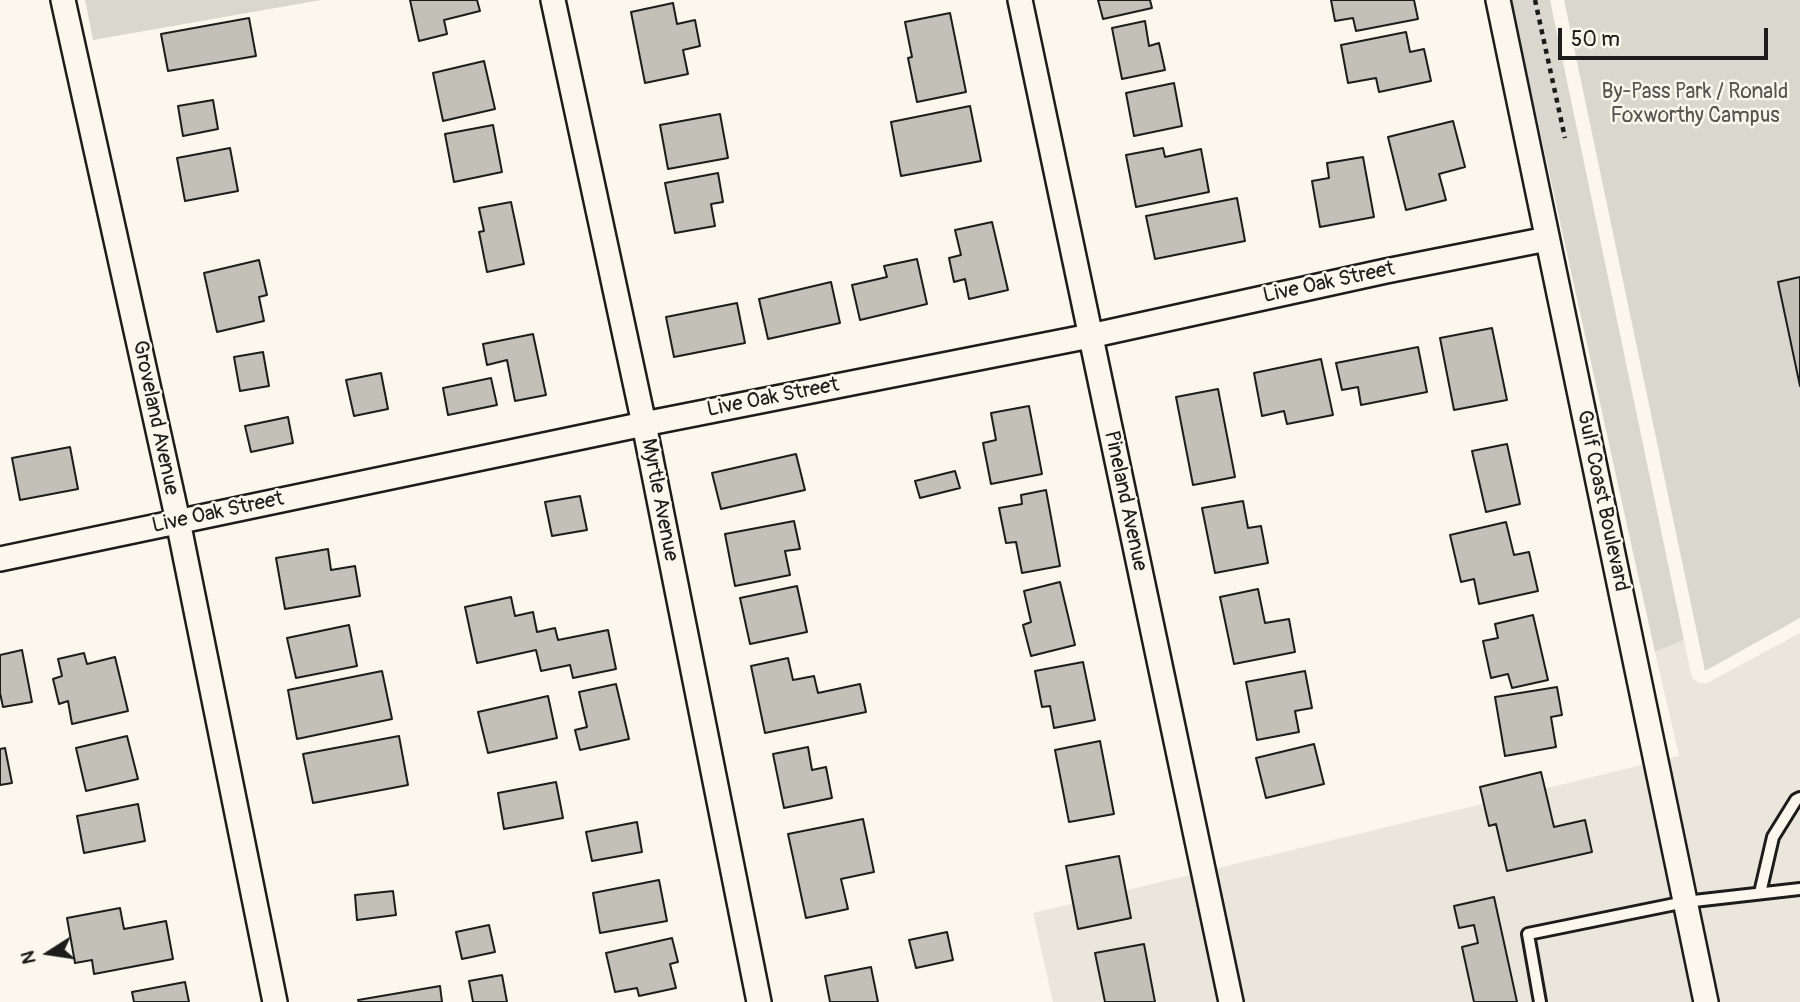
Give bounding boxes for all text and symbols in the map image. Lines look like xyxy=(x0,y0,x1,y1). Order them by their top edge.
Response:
scale bar xyxy=(1562,14,1772,58)
text: 50 m xyxy=(1571,26,1620,53)
park label: By-Pass Park / Ronald Foxworthy Campus xyxy=(1602,80,1788,130)
street label: Live Oak Street xyxy=(1261,257,1397,309)
street label: Groveland Avenue xyxy=(126,338,184,498)
street label: Live Oak Street xyxy=(705,373,841,423)
street label: Gulf Coast Boulevard xyxy=(1570,408,1634,594)
street label: Pineland Avenue xyxy=(1098,429,1152,573)
street label: Myrtle Avenue xyxy=(635,436,683,564)
street label: Live Oak Street xyxy=(150,487,286,539)
north arrow xyxy=(14,918,84,988)
text: N xyxy=(15,949,42,966)

